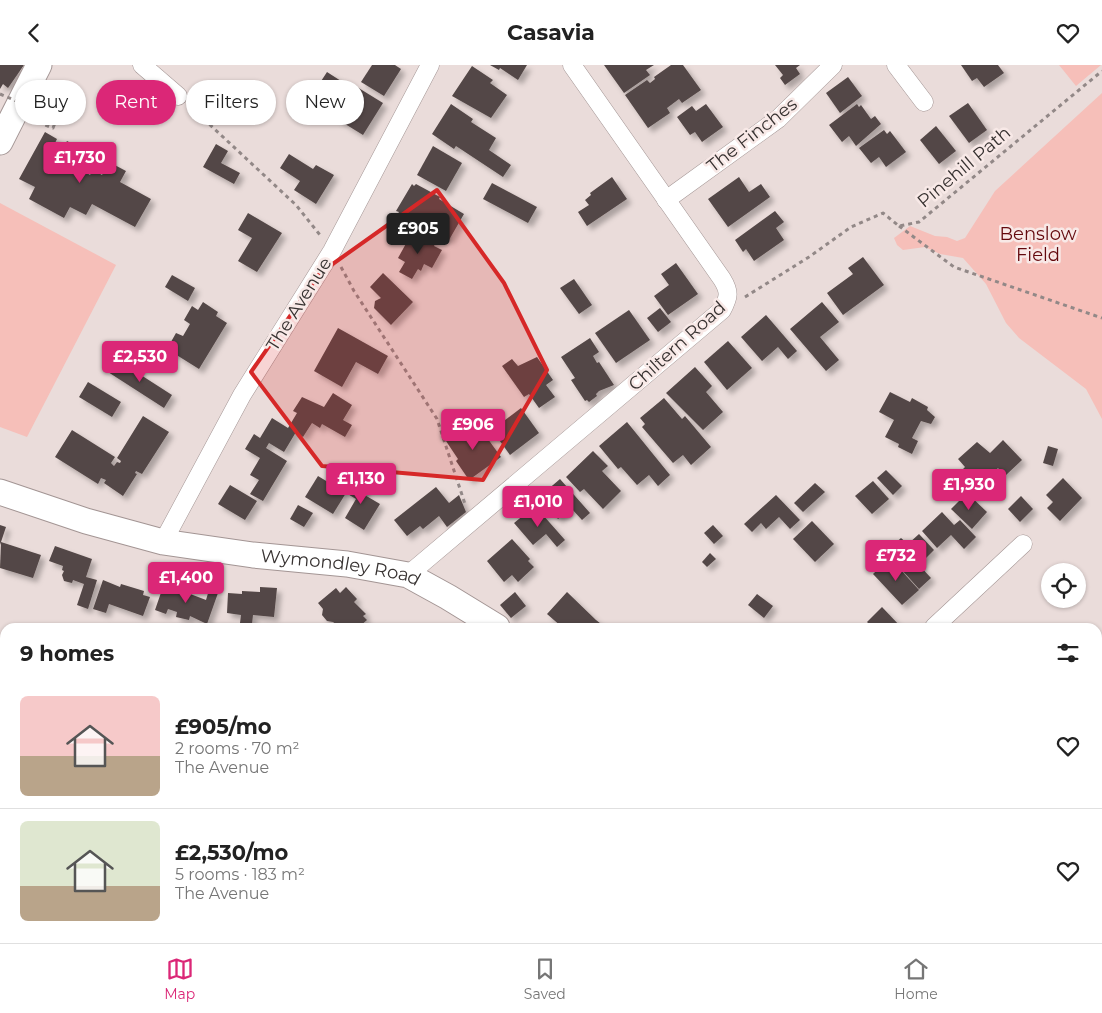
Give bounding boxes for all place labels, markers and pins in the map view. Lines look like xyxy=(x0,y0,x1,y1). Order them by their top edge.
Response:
pin: £1,730 xyxy=(39,141,121,184)
pin: £905 xyxy=(388,213,448,255)
pin: £2,530 xyxy=(99,341,181,383)
pin: £906 xyxy=(443,409,503,451)
pin: £1,130 xyxy=(320,463,402,505)
pin: £1,930 xyxy=(928,469,1010,511)
pin: £1,010 xyxy=(497,485,579,528)
pin: £732 xyxy=(866,539,926,582)
pin: £1,400 xyxy=(145,561,227,604)

